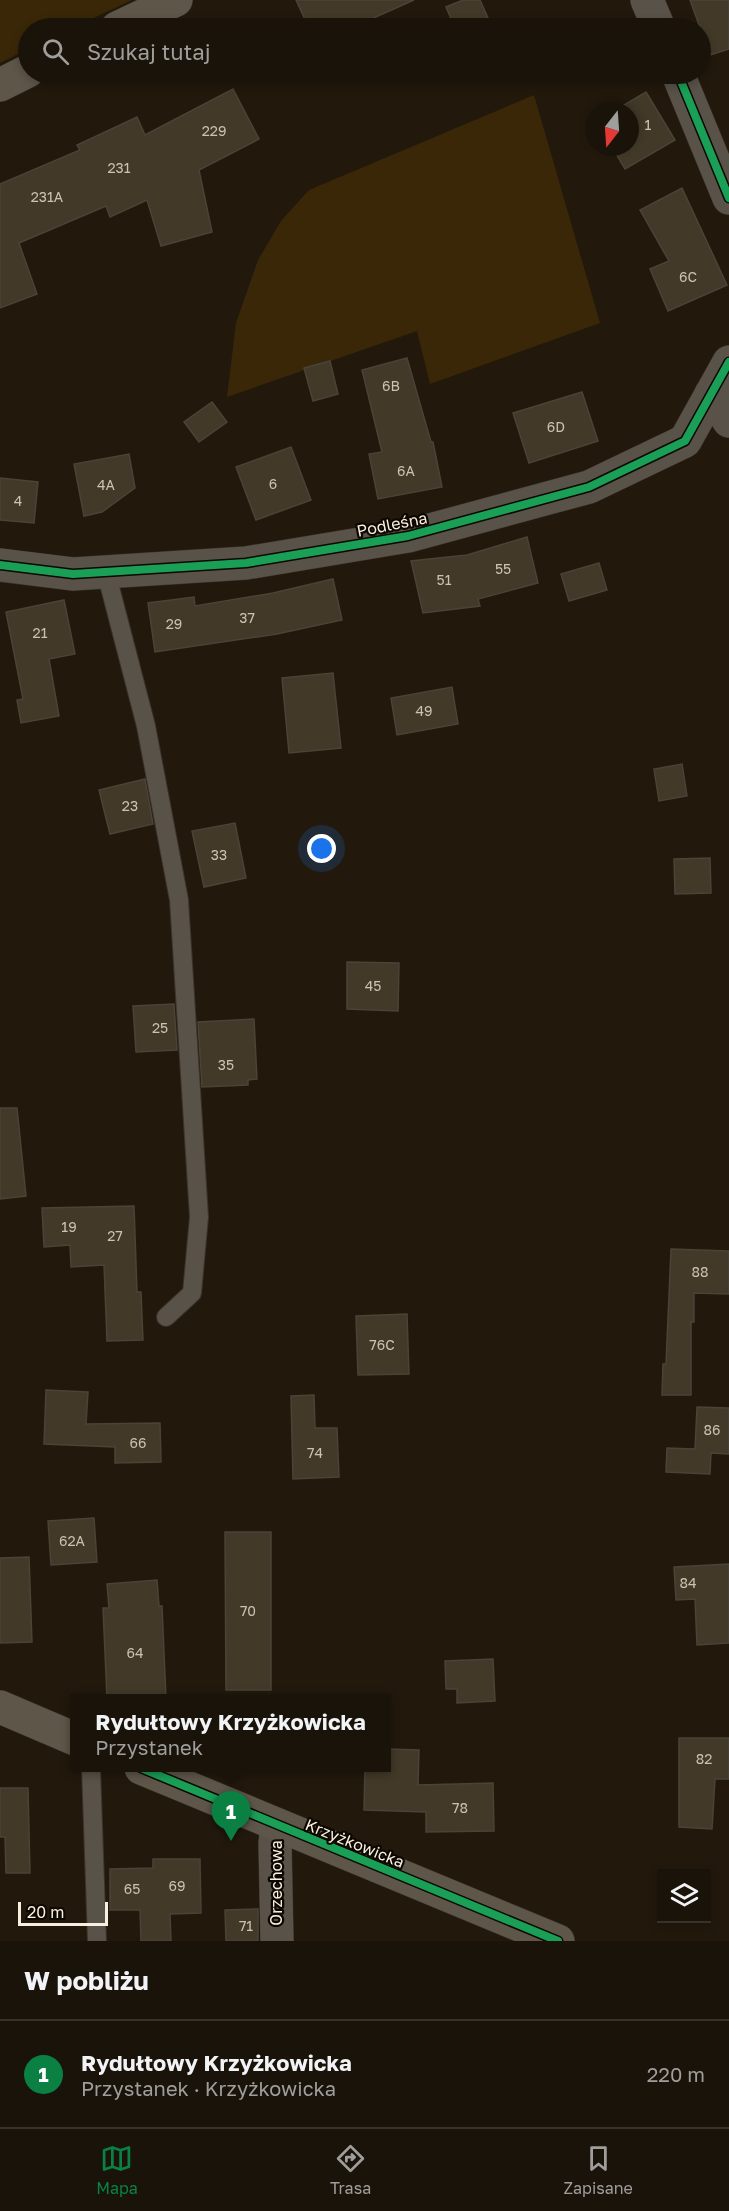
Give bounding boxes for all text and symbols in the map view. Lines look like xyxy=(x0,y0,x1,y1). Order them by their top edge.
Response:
search box xyxy=(18,18,711,84)
icon: search xyxy=(39,35,72,68)
text: Szukaj tutaj xyxy=(87,38,211,65)
north arrow xyxy=(585,102,639,156)
house number: 1 xyxy=(645,116,652,133)
house number: 229 xyxy=(202,122,226,139)
house number: 231 xyxy=(107,159,131,176)
house number: 231A xyxy=(31,188,64,205)
house number: 6C xyxy=(679,268,697,285)
house number: 6B xyxy=(382,377,400,394)
house number: 6D xyxy=(547,418,565,435)
house number: 6A xyxy=(397,462,416,479)
house number: 6 xyxy=(269,475,277,492)
house number: 4A xyxy=(97,476,116,493)
house number: 4 xyxy=(14,492,22,509)
street label: Podleśna xyxy=(355,507,429,541)
house number: 55 xyxy=(495,560,511,577)
house number: 51 xyxy=(437,571,452,588)
house number: 37 xyxy=(239,609,255,626)
house number: 29 xyxy=(166,615,182,632)
house number: 21 xyxy=(33,624,48,641)
house number: 49 xyxy=(415,702,433,719)
house number: 23 xyxy=(122,797,138,814)
your location xyxy=(307,834,336,863)
house number: 33 xyxy=(211,846,227,863)
house number: 45 xyxy=(365,977,381,994)
house number: 25 xyxy=(152,1019,168,1036)
house number: 35 xyxy=(218,1056,234,1073)
house number: 19 xyxy=(61,1218,77,1235)
house number: 27 xyxy=(107,1227,123,1244)
house number: 88 xyxy=(691,1263,709,1280)
house number: 76C xyxy=(369,1336,395,1353)
house number: 86 xyxy=(703,1421,721,1438)
house number: 66 xyxy=(130,1434,146,1451)
house number: 74 xyxy=(307,1444,323,1461)
house number: 62A xyxy=(59,1532,86,1549)
house number: 84 xyxy=(679,1574,697,1591)
house number: 70 xyxy=(240,1602,256,1619)
house number: 64 xyxy=(126,1644,144,1661)
popup xyxy=(70,1694,391,1772)
text: Rydułtowy Krzyżkowicka xyxy=(95,1708,366,1735)
text: Przystanek xyxy=(95,1735,203,1759)
house number: 82 xyxy=(696,1750,712,1767)
pin: 1 xyxy=(212,1792,250,1841)
house number: 78 xyxy=(452,1799,468,1816)
street label: Krzyżkowicka xyxy=(303,1814,407,1872)
street label: Orzechowa xyxy=(266,1840,286,1926)
map controls xyxy=(657,1869,711,1923)
button: layers xyxy=(657,1869,711,1923)
house number: 69 xyxy=(169,1877,185,1894)
house number: 65 xyxy=(124,1880,140,1897)
scale bar xyxy=(18,1899,108,1926)
text: 20 m xyxy=(27,1902,64,1922)
house number: 71 xyxy=(239,1917,253,1934)
text: W pobliżu xyxy=(24,1965,149,1996)
text: Rydułtowy Krzyżkowicka xyxy=(81,2049,352,2076)
text: 1 xyxy=(38,2062,49,2086)
text: 220 m xyxy=(647,2062,705,2086)
text: Przystanek · Krzyżkowicka xyxy=(81,2076,336,2100)
tab: Mapa xyxy=(96,2142,138,2198)
tab: Trasa xyxy=(330,2142,371,2198)
tab: Zapisane xyxy=(563,2142,633,2198)

